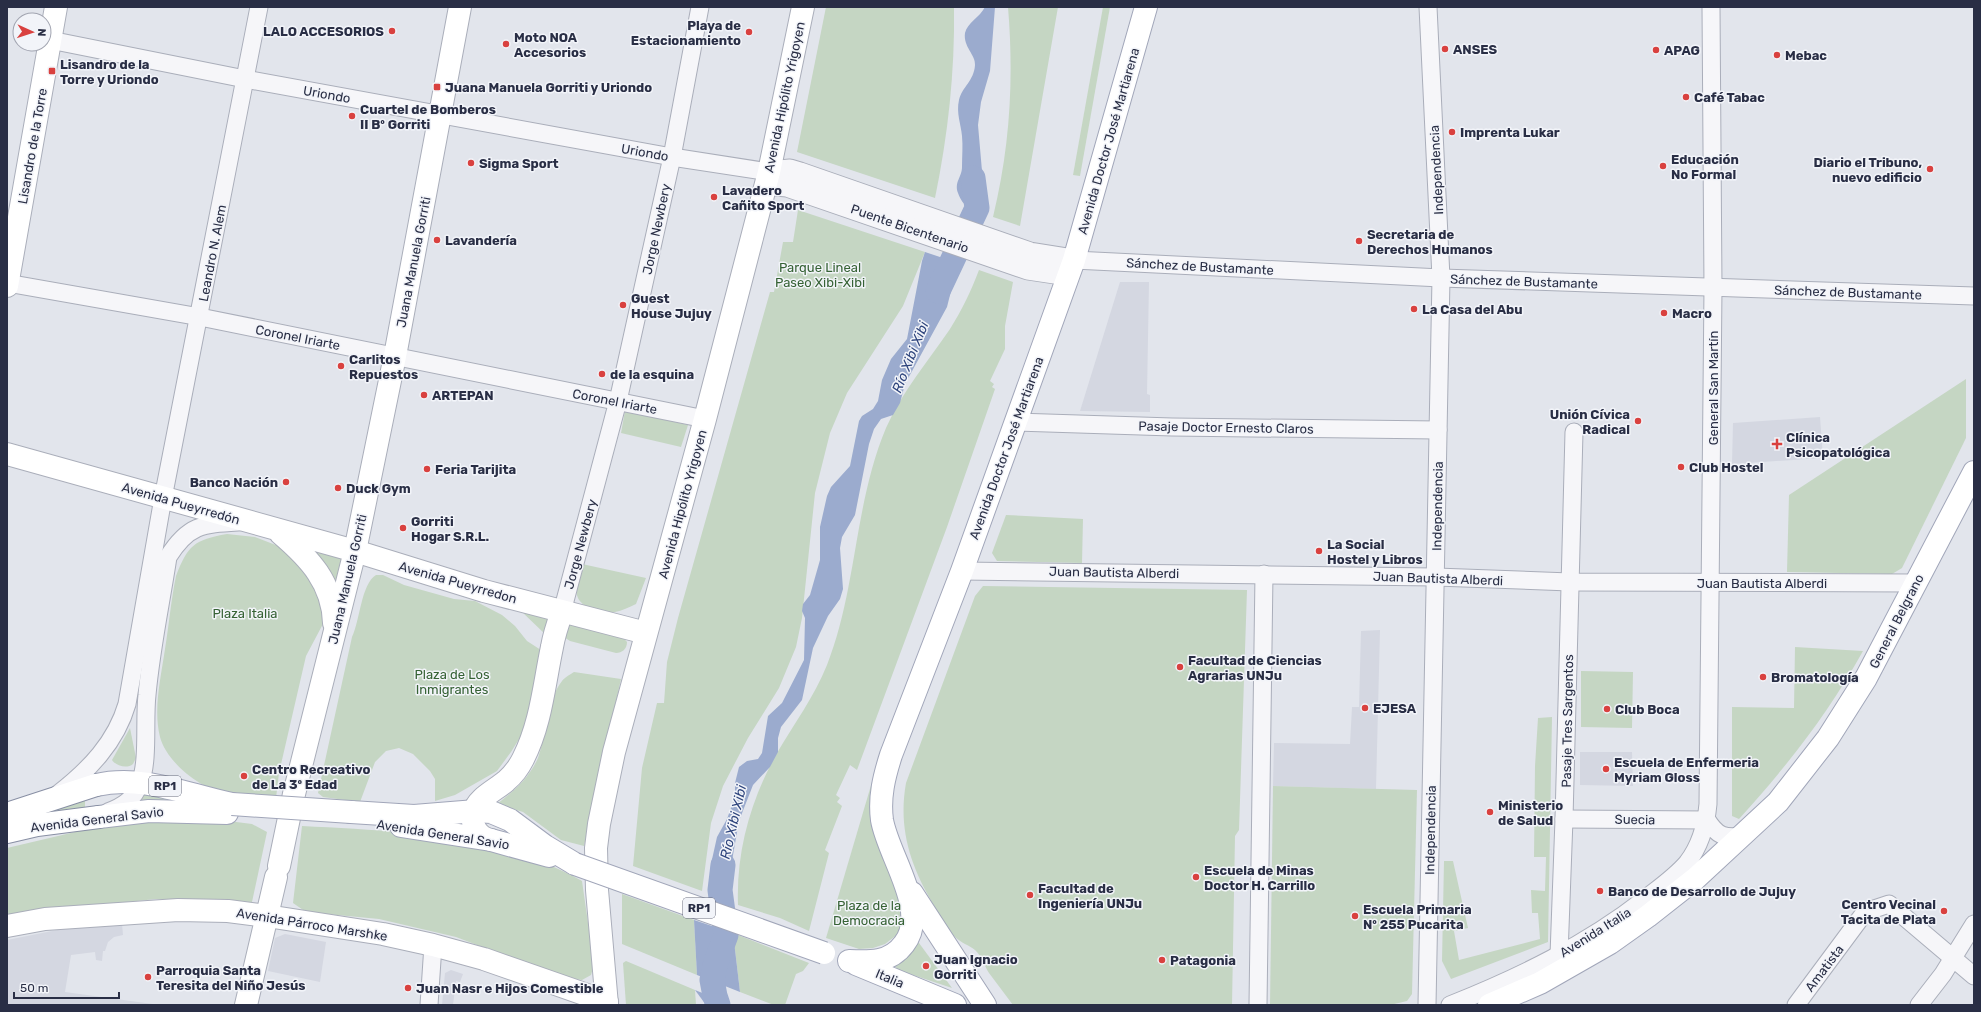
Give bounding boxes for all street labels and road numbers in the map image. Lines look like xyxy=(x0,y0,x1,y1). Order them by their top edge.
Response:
street label: Avenida Hipólito Yrigoyen xyxy=(761,20,809,174)
street label: Avenida Doctor José Martiarena xyxy=(1075,46,1142,236)
street label: Uriondo xyxy=(302,83,352,106)
street label: Lisandro de la Torre xyxy=(15,87,50,205)
street label: Independencia xyxy=(1427,125,1446,215)
street label: Uriondo xyxy=(620,141,670,164)
street label: Jorge Newbery xyxy=(640,182,674,276)
street label: Juana Manuela Gorriti xyxy=(393,195,434,329)
street label: Puente Bicentenario xyxy=(849,201,971,256)
street label: Leandro N. Alem xyxy=(196,203,229,303)
street label: Sánchez de Bustamante xyxy=(1126,255,1274,278)
street label: Sánchez de Bustamante xyxy=(1450,271,1598,292)
street label: Sánchez de Bustamante xyxy=(1774,282,1922,303)
street label: Coronel Iriarte xyxy=(254,322,342,353)
street label: General San Martín xyxy=(1706,331,1721,445)
street label: Avenida Doctor José Martiarena xyxy=(966,355,1047,542)
street label: Coronel Iriarte xyxy=(571,386,659,417)
street label: Pasaje Doctor Ernesto Claros xyxy=(1138,418,1314,437)
street label: Avenida Hipólito Yrigoyen xyxy=(655,428,711,581)
street label: Independencia xyxy=(1429,461,1446,551)
street label: Avenida Pueyrredón xyxy=(120,479,242,528)
street label: Jorge Newbery xyxy=(561,498,601,591)
street label: Juana Manuela Gorriti xyxy=(325,513,370,646)
street label: Avenida Pueyrredon xyxy=(397,558,519,607)
street label: Juan Bautista Alberdi xyxy=(1049,564,1179,581)
street label: Juan Bautista Alberdi xyxy=(1373,569,1503,588)
street label: General Belgrano xyxy=(1866,572,1928,671)
street label: Juan Bautista Alberdi xyxy=(1697,576,1827,591)
street label: Pasaje Tres Sargentos xyxy=(1559,654,1577,788)
road number: RP1 xyxy=(149,776,181,796)
street label: Independencia xyxy=(1422,785,1439,875)
street label: Avenida General Savio xyxy=(30,804,165,835)
street label: Suecia xyxy=(1615,812,1655,827)
street label: Avenida General Savio xyxy=(375,817,510,852)
road number: RP1 xyxy=(683,898,715,918)
street label: Avenida Párroco Marshke xyxy=(235,905,389,944)
street label: Avenida Italia xyxy=(1557,905,1634,960)
street label: Amatista xyxy=(1802,942,1847,995)
street label: Italia xyxy=(873,966,906,991)

